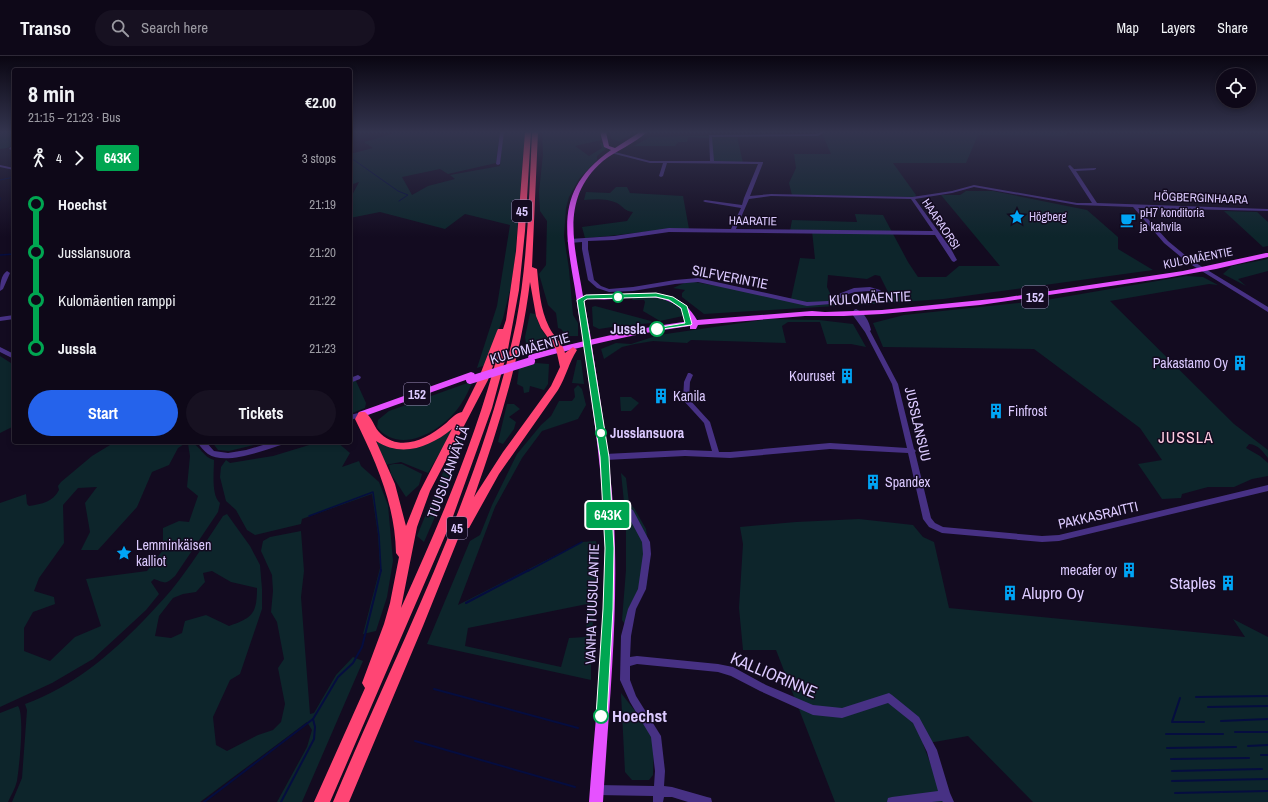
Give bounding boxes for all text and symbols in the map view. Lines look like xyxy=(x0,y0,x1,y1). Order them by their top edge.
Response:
search box xyxy=(95,10,375,46)
text: Transo xyxy=(20,15,71,41)
icon: search xyxy=(109,17,131,39)
text: Search here xyxy=(141,17,208,38)
text: Map xyxy=(1117,19,1139,37)
text: Layers xyxy=(1161,19,1195,37)
text: Share xyxy=(1217,19,1248,37)
map controls xyxy=(1216,68,1256,108)
button: locate xyxy=(1216,68,1256,108)
text: 8 min xyxy=(28,79,75,109)
text: €2.00 xyxy=(305,92,336,113)
text: 21:15 – 21:23 · Bus xyxy=(28,109,120,126)
icon: walk xyxy=(28,147,50,169)
icon: forward xyxy=(68,147,90,169)
text: 643K xyxy=(104,149,131,167)
text: 4 xyxy=(56,150,62,167)
text: 3 stops xyxy=(302,150,336,167)
street label: HÖGBERGINHAARA xyxy=(1154,187,1249,208)
text: Hoechst xyxy=(58,194,107,215)
street label: HAARAORSI xyxy=(918,195,964,253)
text: 21:19 xyxy=(309,196,336,213)
road number: 45 xyxy=(512,200,532,222)
place label: pH7 konditoria ja kahvila xyxy=(1139,205,1205,235)
place icon: Högberg xyxy=(1008,208,1026,226)
place label: Högberg xyxy=(1029,209,1067,225)
cafe icon: pH7 konditoria ja kahvila xyxy=(1119,211,1137,229)
street label: HAARATIE xyxy=(729,213,777,229)
text: Jusslansuora xyxy=(58,242,130,263)
street label: KULOMÄENTIE xyxy=(1162,243,1234,273)
text: 21:20 xyxy=(309,244,336,261)
street label: SILFVERINTIE xyxy=(690,261,770,293)
road number: 152 xyxy=(1022,286,1048,308)
street label: KULOMÄENTIE xyxy=(828,287,912,309)
text: Kulomäentien ramppi xyxy=(58,290,176,311)
unlabelled marker xyxy=(612,291,624,303)
text: 21:22 xyxy=(309,292,336,309)
place label: Jussla xyxy=(610,320,647,338)
marker: Jussla xyxy=(649,321,665,337)
street label: KULOMÄENTIE xyxy=(488,328,572,368)
text: Jussla xyxy=(58,338,96,359)
text: 21:23 xyxy=(309,340,336,357)
place label: Pakastamo Oy xyxy=(1153,354,1228,372)
building icon: Pakastamo Oy xyxy=(1231,354,1249,372)
place label: Kouruset xyxy=(789,367,835,385)
building icon: Kouruset xyxy=(838,367,856,385)
road number: 152 xyxy=(404,383,430,405)
street label: JUSSLANSUU xyxy=(901,385,935,463)
building icon: Kanila xyxy=(652,387,670,405)
place label: Kanila xyxy=(673,387,706,405)
button: Start xyxy=(28,390,178,436)
button: Tickets xyxy=(186,390,336,436)
building icon: Finfrost xyxy=(987,402,1005,420)
place label: Finfrost xyxy=(1008,402,1047,420)
street label: TUUSULANVÄYLÄ xyxy=(423,423,473,521)
place label: Jusslansuora xyxy=(610,424,685,442)
district label: JUSSLA xyxy=(1158,426,1214,448)
marker: Jusslansuora xyxy=(595,427,607,439)
building icon: Spandex xyxy=(864,473,882,491)
place label: Spandex xyxy=(885,473,931,491)
street label: PAKKASRAITTI xyxy=(1056,497,1140,533)
line badge: 643K xyxy=(580,502,636,528)
text: 643K xyxy=(594,506,622,524)
road number: 45 xyxy=(447,517,467,539)
place label: Lemminkäisen kalliot xyxy=(136,536,211,570)
street label: VANHA TUUSULANTIE xyxy=(581,543,603,665)
place icon: Lemminkäisen kalliot xyxy=(115,544,133,562)
place label: mecafer oy xyxy=(1060,561,1117,579)
building icon: mecafer oy xyxy=(1120,561,1138,579)
place label: Staples xyxy=(1170,571,1216,594)
building icon: Staples xyxy=(1219,574,1237,592)
place label: Alupro Oy xyxy=(1021,581,1084,604)
building icon: Alupro Oy xyxy=(1001,584,1019,602)
street label: KALLIORINNE xyxy=(727,646,821,703)
place label: Hoechst xyxy=(612,704,667,727)
marker: Hoechst xyxy=(593,708,609,724)

